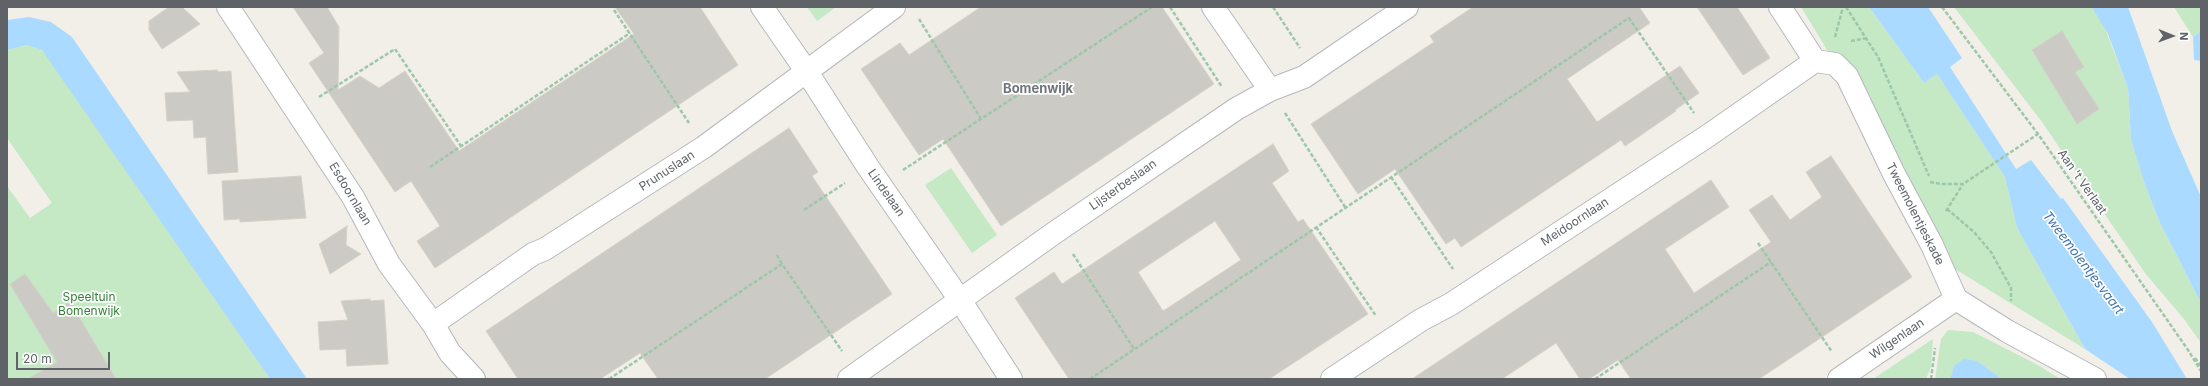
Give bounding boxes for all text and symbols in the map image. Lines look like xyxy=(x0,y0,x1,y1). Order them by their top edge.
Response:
north arrow xyxy=(2152,16,2192,56)
text: N xyxy=(2177,32,2191,41)
district label: Bomenwijk xyxy=(1003,81,1073,97)
street label: Aan 't Verlaat xyxy=(2054,147,2110,217)
street label: Prunuslaan xyxy=(637,148,697,194)
street label: Lijsterbeslaan xyxy=(1087,157,1159,213)
street label: Esdoornlaan xyxy=(326,160,374,228)
street label: Tweemolentjeskade xyxy=(1883,160,1947,268)
street label: Lindelaan xyxy=(864,167,908,219)
street label: Meidoornlaan xyxy=(1538,195,1612,249)
water label: Tweemolentjesvaart xyxy=(2039,208,2127,318)
park label: Speeltuin Bomenwijk xyxy=(58,290,120,318)
street label: Wilgenlaan xyxy=(1867,316,1927,362)
scale bar xyxy=(18,344,112,370)
text: 20 m xyxy=(23,351,52,366)

